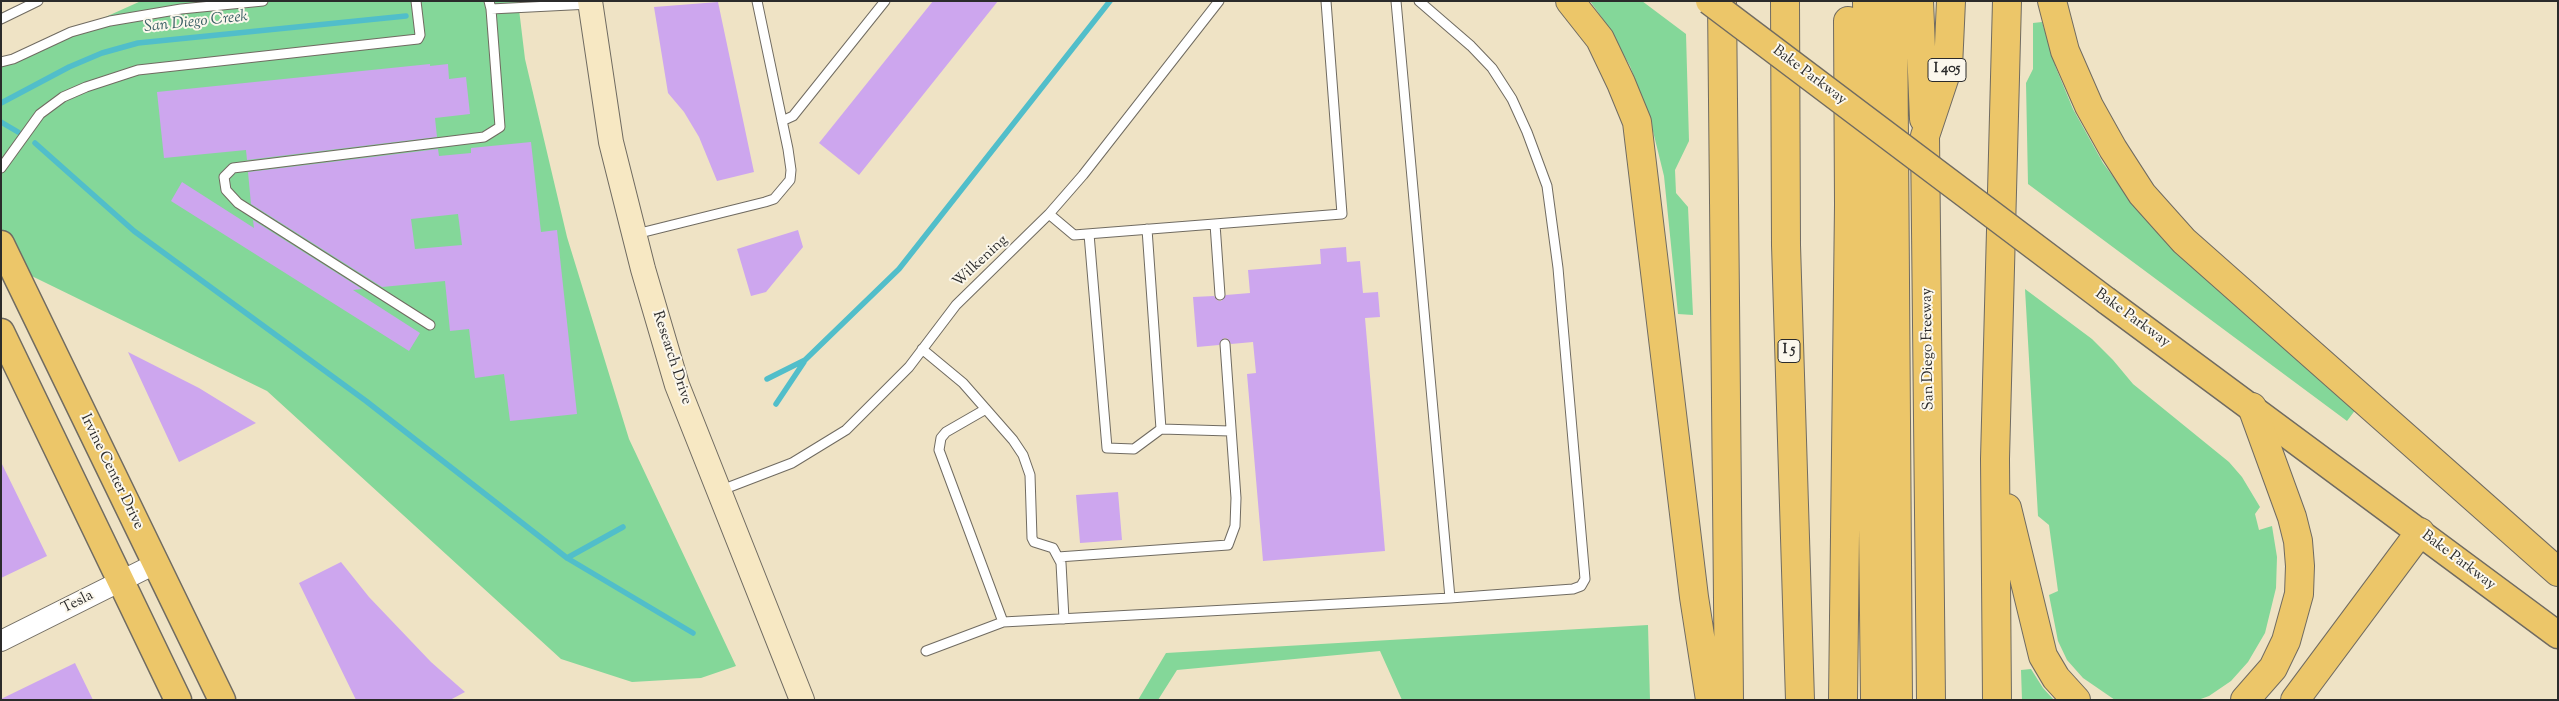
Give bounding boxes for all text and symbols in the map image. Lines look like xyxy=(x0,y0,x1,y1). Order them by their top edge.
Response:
water label: San Diego Creek xyxy=(143,8,249,38)
street label: Bake Parkway xyxy=(1768,42,1850,110)
road number: I 405 xyxy=(1928,58,1966,82)
street label: Wilkening xyxy=(950,232,1012,292)
street label: Bake Parkway xyxy=(2091,286,2173,352)
street label: San Diego Freeway xyxy=(1919,288,1939,410)
street label: Research Drive xyxy=(647,309,695,407)
road number: I 5 xyxy=(1778,340,1800,362)
street label: Irvine Center Drive xyxy=(75,411,147,533)
street label: Bake Parkway xyxy=(2417,527,2499,595)
street label: Tesla xyxy=(59,587,97,619)

